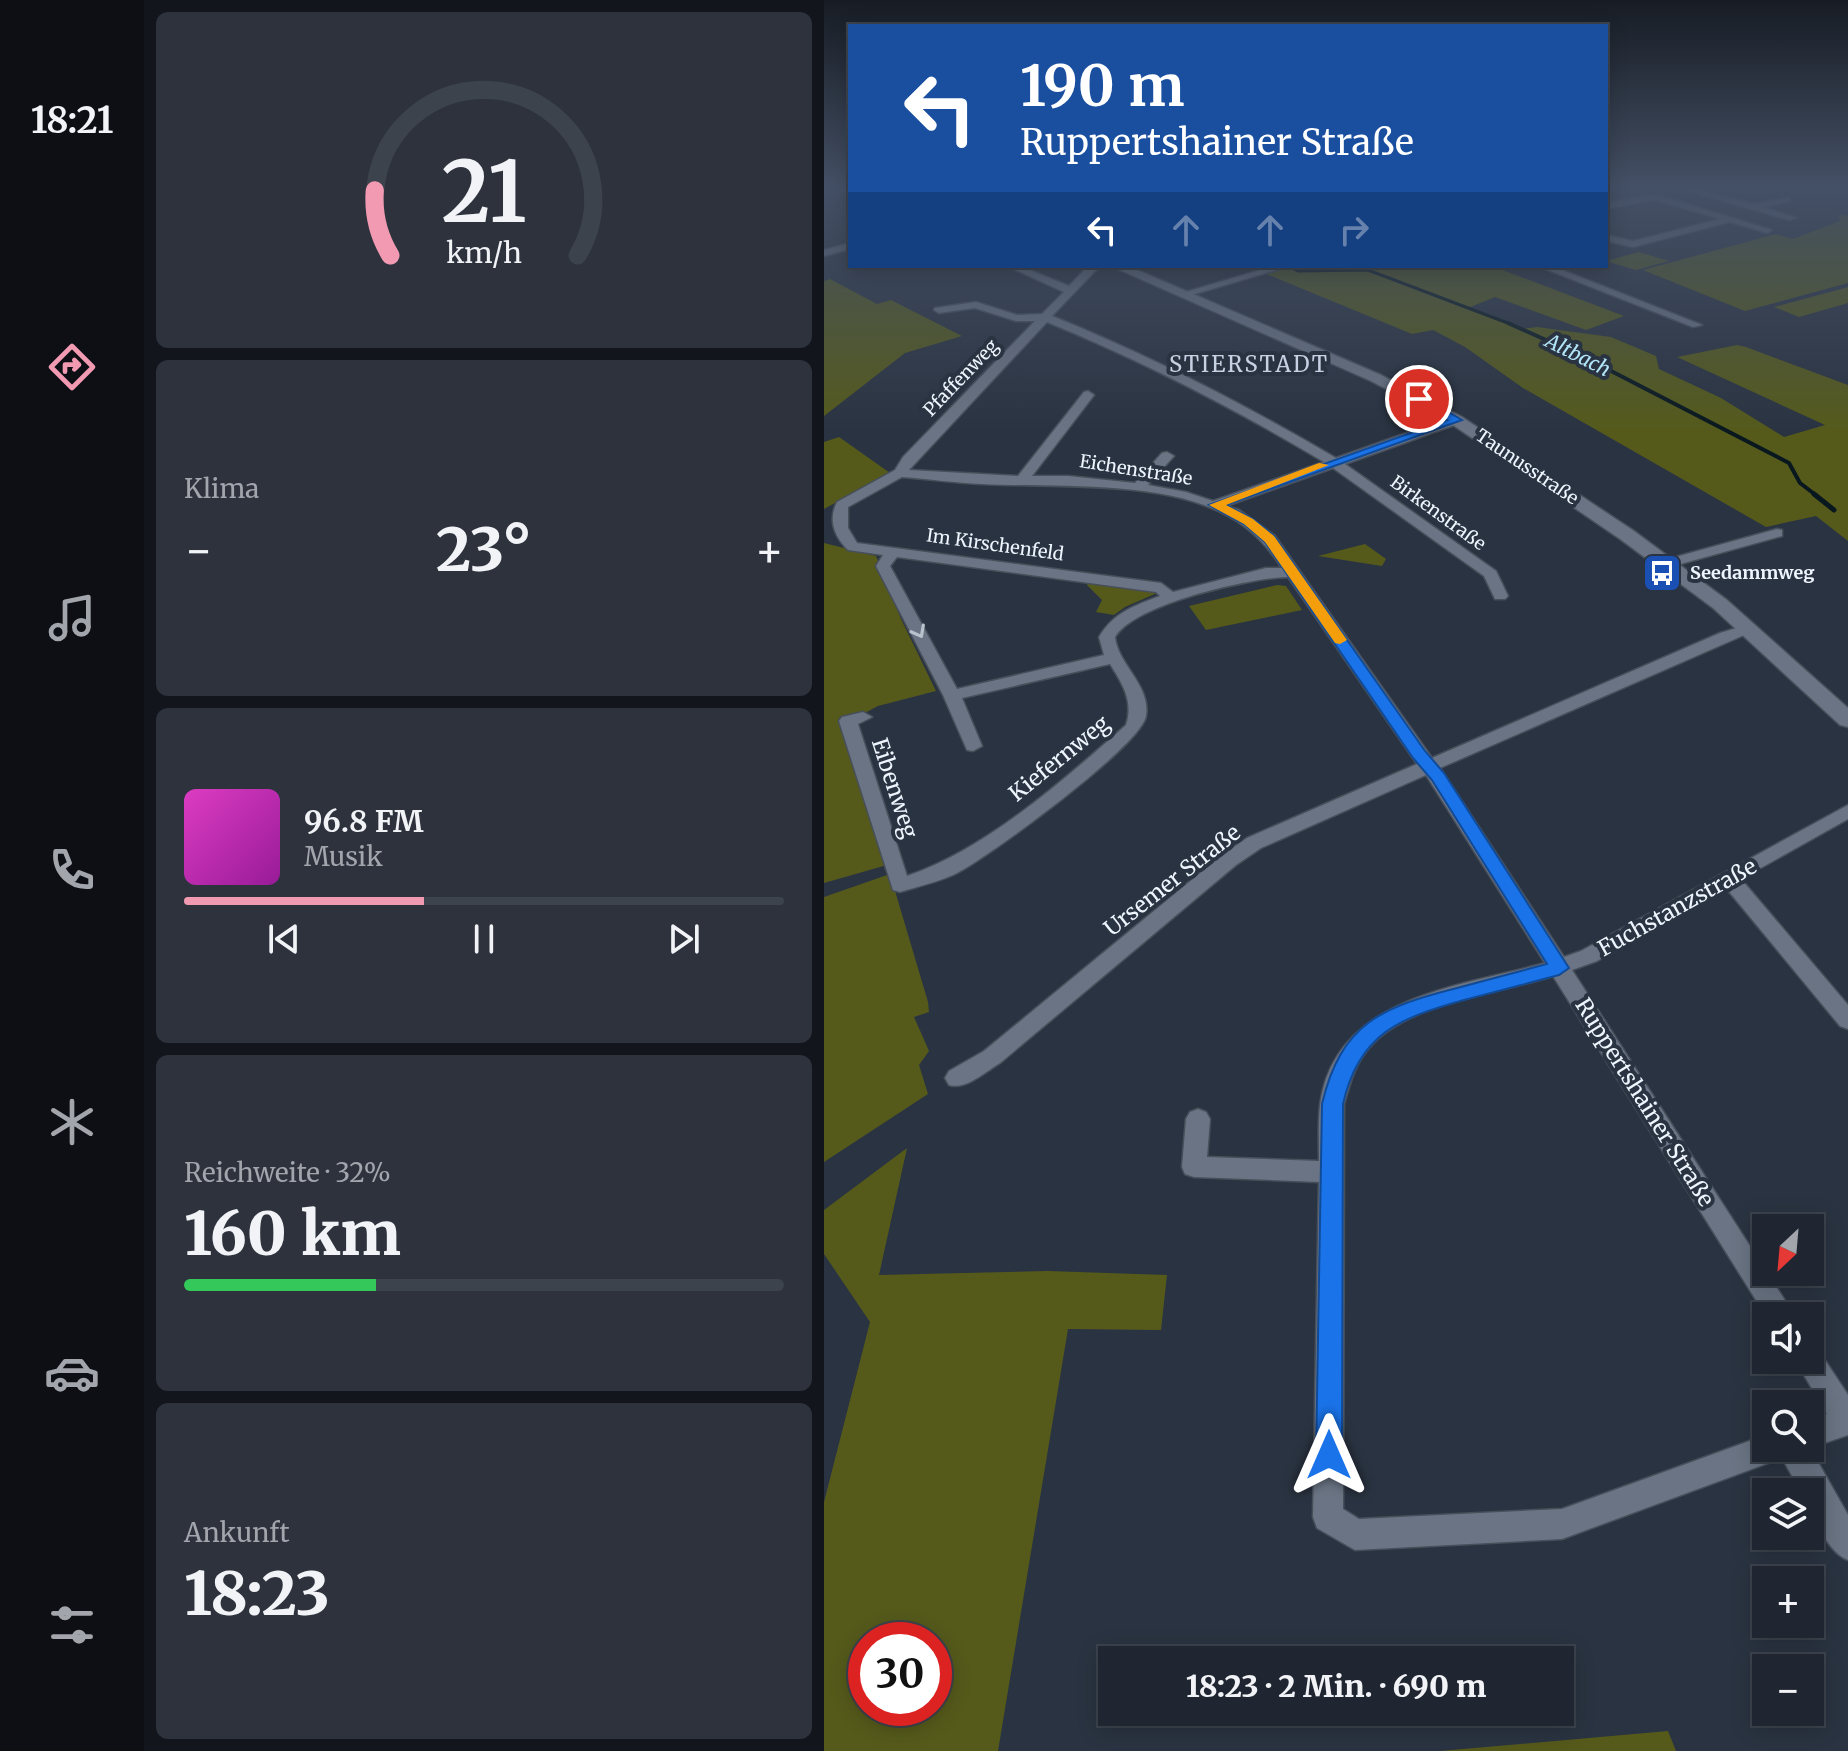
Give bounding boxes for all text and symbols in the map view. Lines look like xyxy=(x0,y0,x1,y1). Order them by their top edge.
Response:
text: 190 m xyxy=(1020,51,1185,121)
icon: left xyxy=(888,56,992,160)
text: 18:21 xyxy=(31,98,113,143)
text: Ruppertshainer Straße xyxy=(1020,120,1414,165)
text: 21 xyxy=(441,139,527,244)
icon: left xyxy=(1080,208,1124,252)
icon: ahead xyxy=(1164,208,1208,252)
icon: ahead xyxy=(1248,208,1292,252)
icon: right xyxy=(1332,208,1376,252)
text: km/h xyxy=(446,235,522,271)
water label: Altbach xyxy=(1540,327,1615,382)
street label: Pfaffenweg xyxy=(918,334,1003,421)
icon: directions xyxy=(44,339,100,395)
district label: STIERSTADT xyxy=(1169,350,1329,378)
pin xyxy=(1385,365,1453,433)
icon: arrive xyxy=(1397,377,1441,421)
street label: Taunusstraße xyxy=(1471,424,1583,509)
street label: Eichenstraße xyxy=(1078,449,1194,490)
street label: Birkenstraße xyxy=(1386,470,1491,555)
text: Klima xyxy=(184,472,259,505)
text: 23° xyxy=(436,512,532,587)
text: − xyxy=(184,523,213,578)
text: + xyxy=(755,523,784,578)
street label: Im Kirschenfeld xyxy=(925,523,1065,566)
bus stop icon: Seedammweg xyxy=(1641,552,1683,594)
place label: Seedammweg xyxy=(1690,561,1815,584)
icon: music xyxy=(44,590,100,646)
one-way arrow xyxy=(910,624,925,639)
street label: Kiefernweg xyxy=(1003,709,1115,807)
street label: Eibenweg xyxy=(866,734,924,842)
text: 96.8 FM xyxy=(304,802,423,840)
street label: Ursemer Straße xyxy=(1098,818,1246,942)
text: Musik xyxy=(304,840,383,873)
icon: phone xyxy=(44,842,100,898)
street label: Fuchstanzstraße xyxy=(1593,852,1761,962)
icon: previous xyxy=(262,917,306,961)
icon: pause xyxy=(462,917,506,961)
icon: next xyxy=(662,917,706,961)
street label: Ruppertshainer Straße xyxy=(1569,993,1721,1211)
icon: climate xyxy=(44,1094,100,1150)
text: Reichweite · 32% xyxy=(184,1156,391,1189)
text: 160 km xyxy=(184,1196,401,1271)
north arrow xyxy=(1752,1214,1824,1286)
map controls xyxy=(1752,1214,1824,1726)
button: sound xyxy=(1752,1302,1824,1374)
icon: car xyxy=(44,1345,100,1401)
button: search xyxy=(1752,1390,1824,1462)
position arrow xyxy=(1287,1413,1371,1497)
button: layers xyxy=(1752,1478,1824,1550)
text: Ankunft xyxy=(184,1516,290,1549)
text: 18:23 xyxy=(184,1556,330,1631)
button: + xyxy=(1752,1566,1824,1638)
icon: filters xyxy=(44,1597,100,1653)
speed limit sign: 30 xyxy=(848,1622,952,1726)
button: − xyxy=(1752,1654,1824,1726)
text: 18:23 · 2 Min. · 690 m xyxy=(1186,1667,1486,1705)

